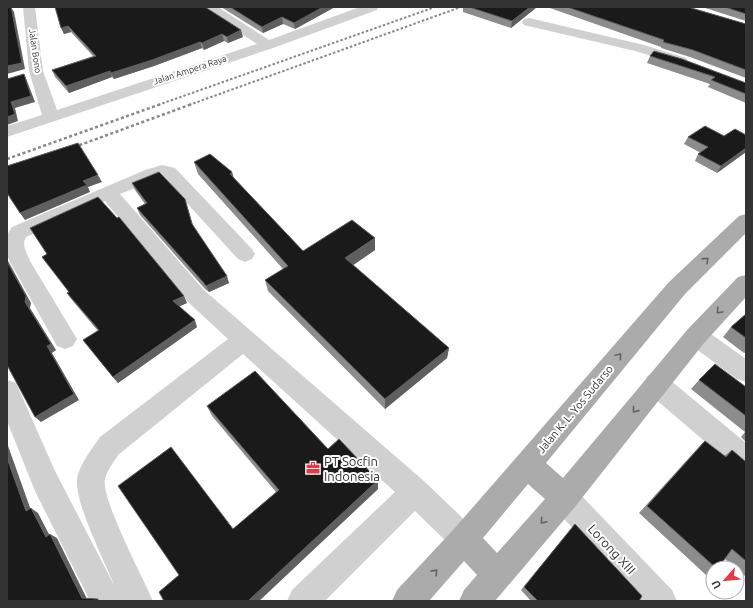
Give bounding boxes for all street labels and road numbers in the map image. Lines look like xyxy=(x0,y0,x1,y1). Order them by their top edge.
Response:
street label: Jalan Bono xyxy=(27,28,43,74)
street label: Jalan Ampera Raya xyxy=(152,53,228,87)
street label: Jalan K. L. Yos Sudarso xyxy=(535,363,615,455)
street label: Lorong XIII xyxy=(586,521,638,577)

